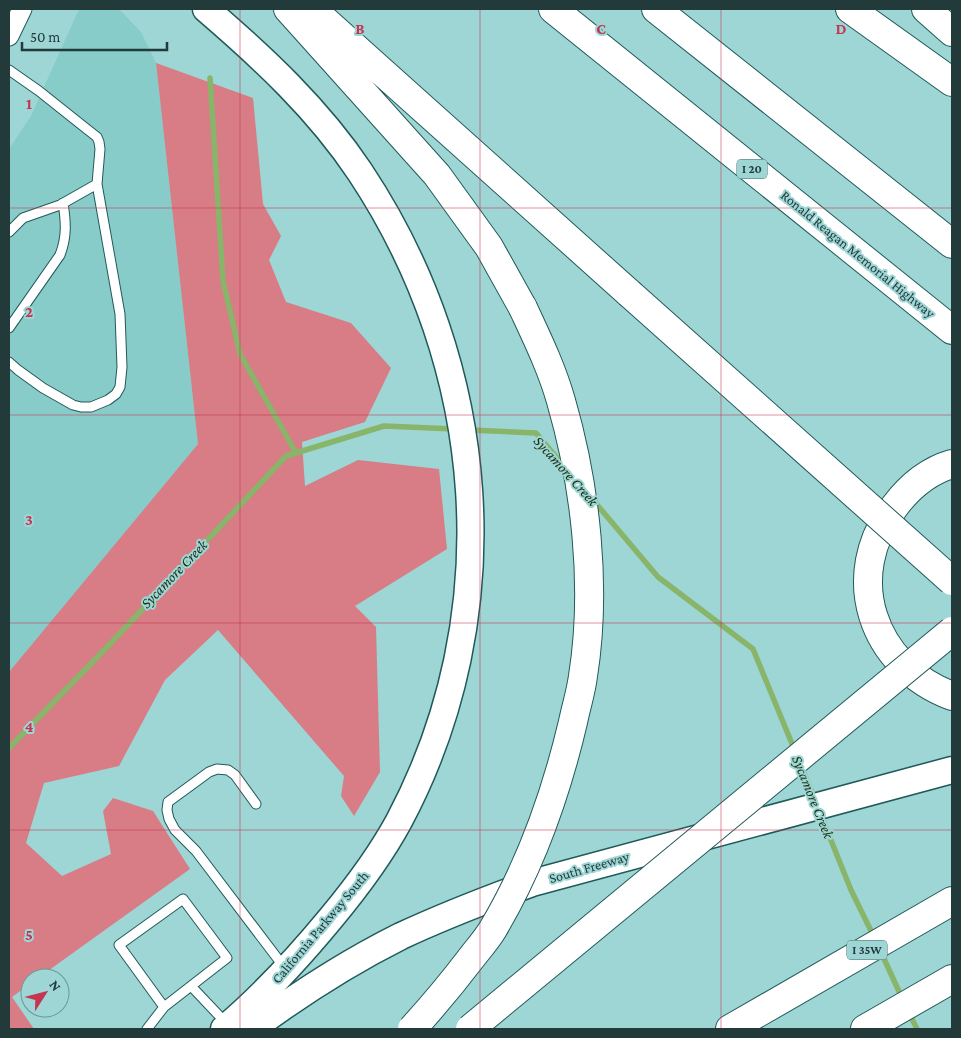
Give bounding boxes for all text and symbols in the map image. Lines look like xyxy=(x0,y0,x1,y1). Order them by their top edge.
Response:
scale bar xyxy=(22,20,168,52)
text: B xyxy=(355,20,365,37)
text: C xyxy=(596,20,606,37)
text: D xyxy=(835,20,847,37)
text: 50 m xyxy=(30,29,60,45)
text: 1 xyxy=(26,95,32,112)
road number: I 20 xyxy=(737,160,767,178)
street label: Ronald Reagan Memorial Highway xyxy=(778,187,939,321)
text: 2 xyxy=(25,303,33,320)
water label: Sycamore Creek xyxy=(530,433,602,511)
text: 3 xyxy=(25,511,33,528)
water label: Sycamore Creek xyxy=(138,536,212,612)
text: 4 xyxy=(25,718,34,735)
water label: Sycamore Creek xyxy=(788,753,837,843)
street label: South Freeway xyxy=(547,848,631,886)
street label: California Parkway South xyxy=(268,867,372,986)
text: 5 xyxy=(25,926,33,943)
road number: I 35W xyxy=(847,940,887,960)
north arrow xyxy=(20,968,70,1018)
text: N xyxy=(46,977,65,994)

